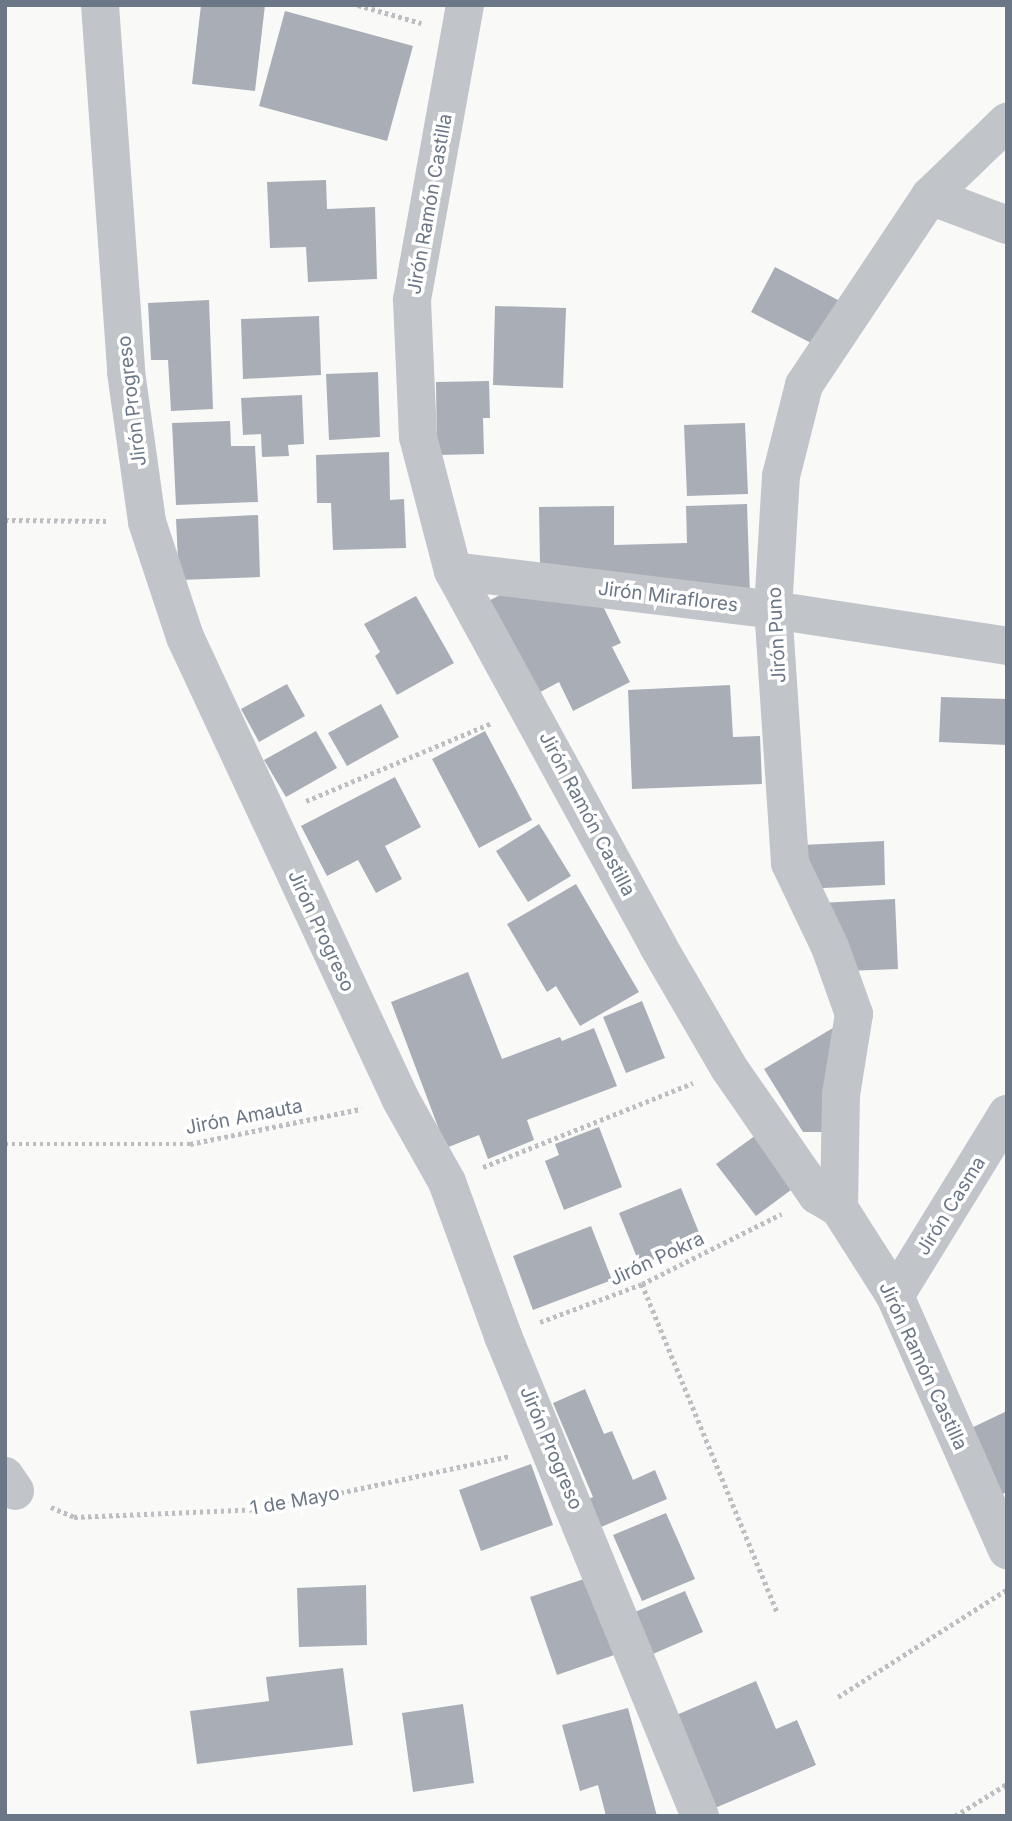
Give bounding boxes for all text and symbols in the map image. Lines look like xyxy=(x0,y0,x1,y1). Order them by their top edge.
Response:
street label: Jirón Ramón Castilla xyxy=(403,112,457,296)
street label: Jirón Progreso xyxy=(113,334,151,468)
street label: Jirón Miraflores xyxy=(597,577,739,617)
street label: Jirón Puno xyxy=(763,586,791,684)
street label: Jirón Ramón Castilla xyxy=(534,728,640,900)
street label: Jirón Progreso xyxy=(283,867,359,995)
street label: Jirón Amauta xyxy=(183,1094,305,1140)
street label: Jirón Casma xyxy=(912,1152,990,1260)
street label: Jirón Pokra xyxy=(606,1227,708,1291)
street label: Jirón Ramón Castilla xyxy=(874,1278,972,1454)
street label: Jirón Progreso xyxy=(515,1383,587,1513)
street label: 1 de Mayo xyxy=(249,1482,341,1520)

